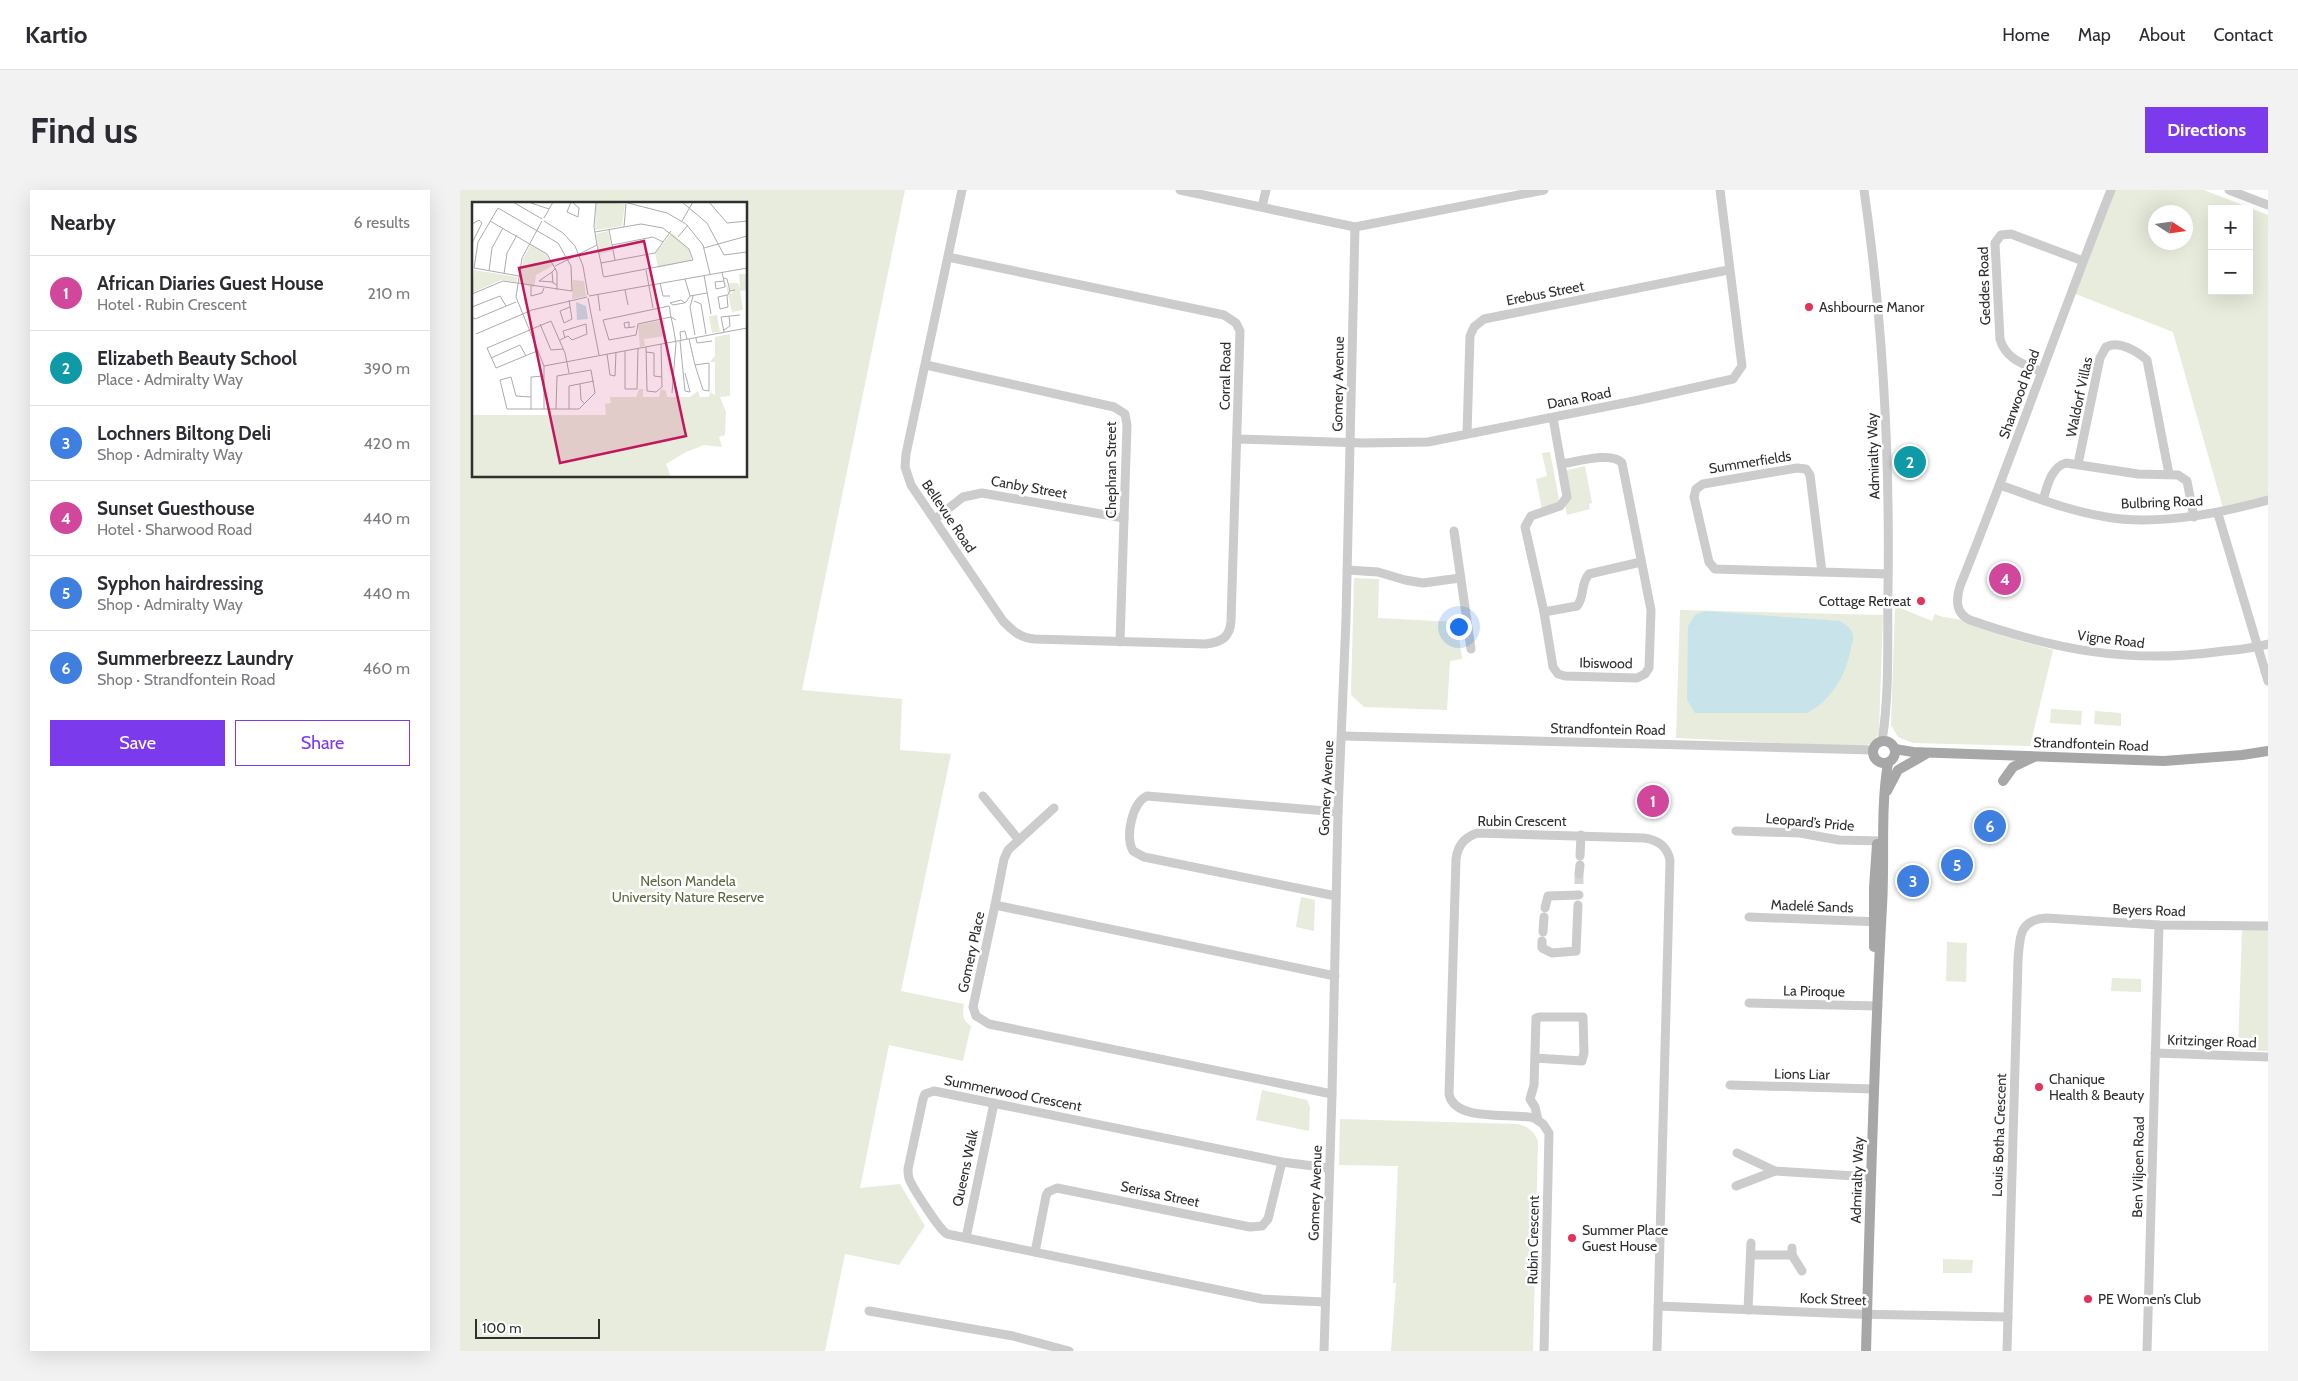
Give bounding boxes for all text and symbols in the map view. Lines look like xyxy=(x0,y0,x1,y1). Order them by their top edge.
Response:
text: Kartio xyxy=(25,20,88,49)
text: Home xyxy=(2002,24,2050,46)
text: Map xyxy=(2078,24,2111,46)
text: About xyxy=(2139,24,2185,46)
text: Contact xyxy=(2213,24,2273,46)
button: Directions xyxy=(2145,107,2268,153)
text: Find us xyxy=(30,109,138,152)
inset map xyxy=(472,202,748,478)
north arrow xyxy=(2148,205,2193,250)
map controls xyxy=(2208,205,2253,295)
button: + xyxy=(2208,205,2253,250)
text: Nearby xyxy=(50,210,116,235)
text: 6 results xyxy=(354,213,410,232)
street label: Geddes Road xyxy=(1974,246,1994,326)
button: − xyxy=(2208,250,2253,295)
text: African Diaries Guest House xyxy=(97,272,324,295)
street label: Erebus Street xyxy=(1504,277,1586,309)
text: 1 xyxy=(63,284,69,303)
text: 210 m xyxy=(368,284,410,303)
text: Hotel · Rubin Crescent xyxy=(97,295,247,314)
place label: Ashbourne Manor xyxy=(1819,298,1925,316)
marker: Ashbourne Manor xyxy=(1803,301,1815,313)
street label: Gomery Avenue xyxy=(1328,336,1348,432)
street label: Corral Road xyxy=(1215,342,1235,410)
text: Elizabeth Beauty School xyxy=(97,347,297,370)
street label: Sharwood Road xyxy=(1995,347,2043,441)
street label: Waldorf Villas xyxy=(2062,355,2096,439)
text: 2 xyxy=(62,359,70,378)
text: 390 m xyxy=(363,359,410,378)
text: Place · Admiralty Way xyxy=(97,370,243,389)
street label: Dana Road xyxy=(1545,383,1613,413)
street label: Admiralty Way xyxy=(1862,412,1884,500)
street label: Chephran Street xyxy=(1102,421,1120,518)
text: Lochners Biltong Deli xyxy=(97,422,271,445)
text: 3 xyxy=(62,434,70,453)
text: 420 m xyxy=(364,434,410,453)
pin: 2 xyxy=(1894,443,1926,481)
text: Shop · Admiralty Way xyxy=(97,445,243,464)
street label: Summerfields xyxy=(1708,447,1793,477)
street label: Canby Street xyxy=(990,471,1069,503)
street label: Bellevue Road xyxy=(918,476,980,556)
street label: Bulbring Road xyxy=(2121,492,2203,512)
text: Sunset Guesthouse xyxy=(97,497,254,520)
text: 4 xyxy=(61,509,71,528)
text: 440 m xyxy=(363,509,410,528)
text: Hotel · Sharwood Road xyxy=(97,520,252,539)
pin: 4 xyxy=(1989,560,2021,598)
text: Syphon hairdressing xyxy=(97,572,263,595)
text: 5 xyxy=(62,584,70,603)
text: 440 m xyxy=(363,584,410,603)
place label: Cottage Retreat xyxy=(1819,592,1911,610)
text: Shop · Admiralty Way xyxy=(97,595,243,614)
marker: Cottage Retreat xyxy=(1915,595,1927,607)
your location xyxy=(1446,614,1472,640)
street label: Vigne Road xyxy=(2076,626,2146,652)
text: Summerbreezz Laundry xyxy=(97,647,293,670)
street label: Ibiswood xyxy=(1579,654,1633,672)
text: 6 xyxy=(62,659,71,678)
text: 460 m xyxy=(363,659,410,678)
text: Shop · Strandfontein Road xyxy=(97,670,276,689)
street label: Strandfontein Road xyxy=(1550,719,1666,739)
button: Save xyxy=(50,720,225,766)
button: Share xyxy=(235,720,410,766)
street label: Strandfontein Road xyxy=(2033,733,2149,755)
street label: Gomery Avenue xyxy=(1315,740,1337,836)
pin: 1 xyxy=(1637,782,1669,820)
pin: 6 xyxy=(1974,807,2006,845)
street label: Leopard’s Pride xyxy=(1765,809,1855,835)
street label: Rubin Crescent xyxy=(1478,812,1567,830)
pin: 5 xyxy=(1941,846,1973,884)
pin: 3 xyxy=(1897,862,1929,900)
park label: Nelson Mandela University Nature Reserve xyxy=(612,872,764,906)
street label: Madelé Sands xyxy=(1770,896,1854,916)
street label: Beyers Road xyxy=(2112,900,2186,920)
street label: Gomery Place xyxy=(954,910,988,994)
street label: La Piroque xyxy=(1783,981,1845,1001)
street label: Kritzinger Road xyxy=(2167,1030,2257,1052)
street label: Lions Liar xyxy=(1774,1065,1831,1083)
place label: Chanique Health & Beauty xyxy=(2049,1070,2144,1104)
street label: Summerwood Crescent xyxy=(943,1071,1083,1115)
street label: Louis Botha Crescent xyxy=(1988,1073,2010,1197)
marker: Chanique Health & Beauty xyxy=(2033,1081,2045,1093)
street label: Ben Viljoen Road xyxy=(2128,1116,2148,1218)
street label: Queens Walk xyxy=(948,1127,982,1208)
street label: Admiralty Way xyxy=(1846,1136,1868,1224)
street label: Gomery Avenue xyxy=(1304,1145,1326,1241)
street label: Serissa Street xyxy=(1119,1177,1201,1211)
street label: Rubin Crescent xyxy=(1523,1195,1543,1285)
place label: Summer Place Guest House xyxy=(1582,1221,1668,1255)
marker: Summer Place Guest House xyxy=(1566,1232,1578,1244)
street label: Kock Street xyxy=(1799,1289,1867,1309)
place label: PE Women’s Club xyxy=(2098,1290,2201,1308)
marker: PE Women’s Club xyxy=(2082,1293,2094,1305)
scale bar xyxy=(475,1316,600,1339)
text: 100 m xyxy=(482,1319,522,1337)

